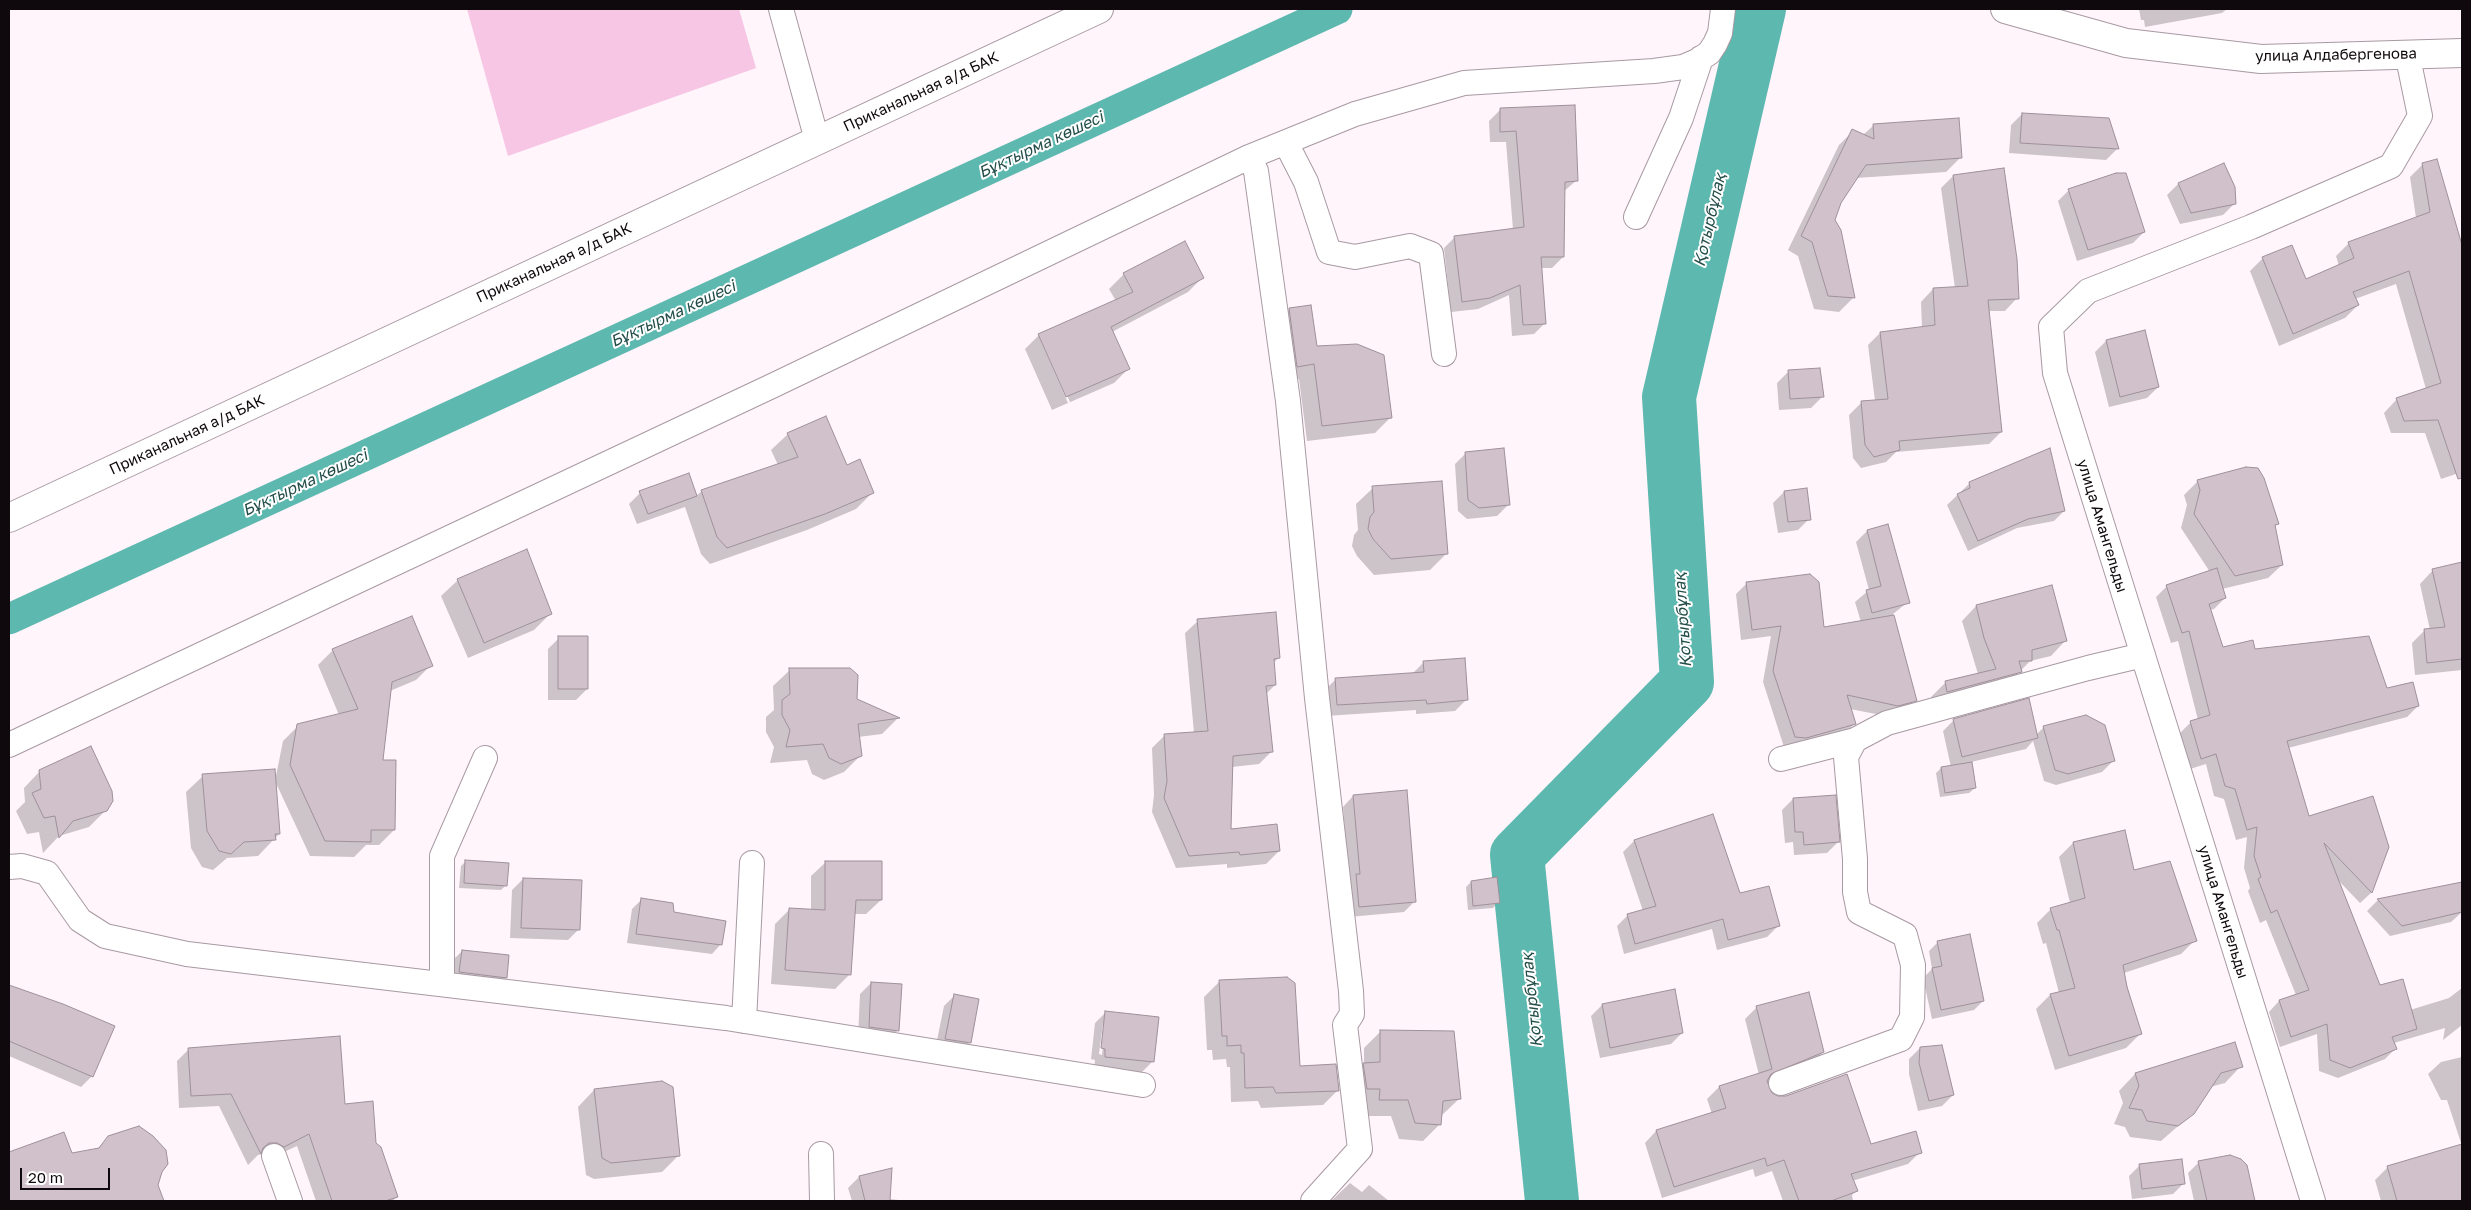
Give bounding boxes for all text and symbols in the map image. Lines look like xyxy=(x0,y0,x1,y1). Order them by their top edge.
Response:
street label: улица Алдабергенова xyxy=(2255,45,2417,65)
street label: Приканальная а/д БАК xyxy=(840,48,1002,136)
water label: Бұқтырма көшесі xyxy=(975,108,1107,182)
water label: Қотырбұлақ xyxy=(1690,171,1730,269)
street label: Приканальная а/д БАК xyxy=(473,219,635,307)
water label: Бұқтырма көшесі xyxy=(607,277,739,351)
street label: Приканальная а/д БАК xyxy=(106,391,268,479)
water label: Бұқтырма көшесі xyxy=(239,446,371,520)
street label: улица Амангельды xyxy=(2073,457,2131,595)
water label: Қотырбұлақ xyxy=(1670,572,1696,668)
street label: улица Амангельды xyxy=(2194,843,2252,981)
water label: Қотырбұлақ xyxy=(1517,952,1547,1048)
scale bar xyxy=(22,1158,112,1190)
text: 20 m xyxy=(28,1168,63,1186)

